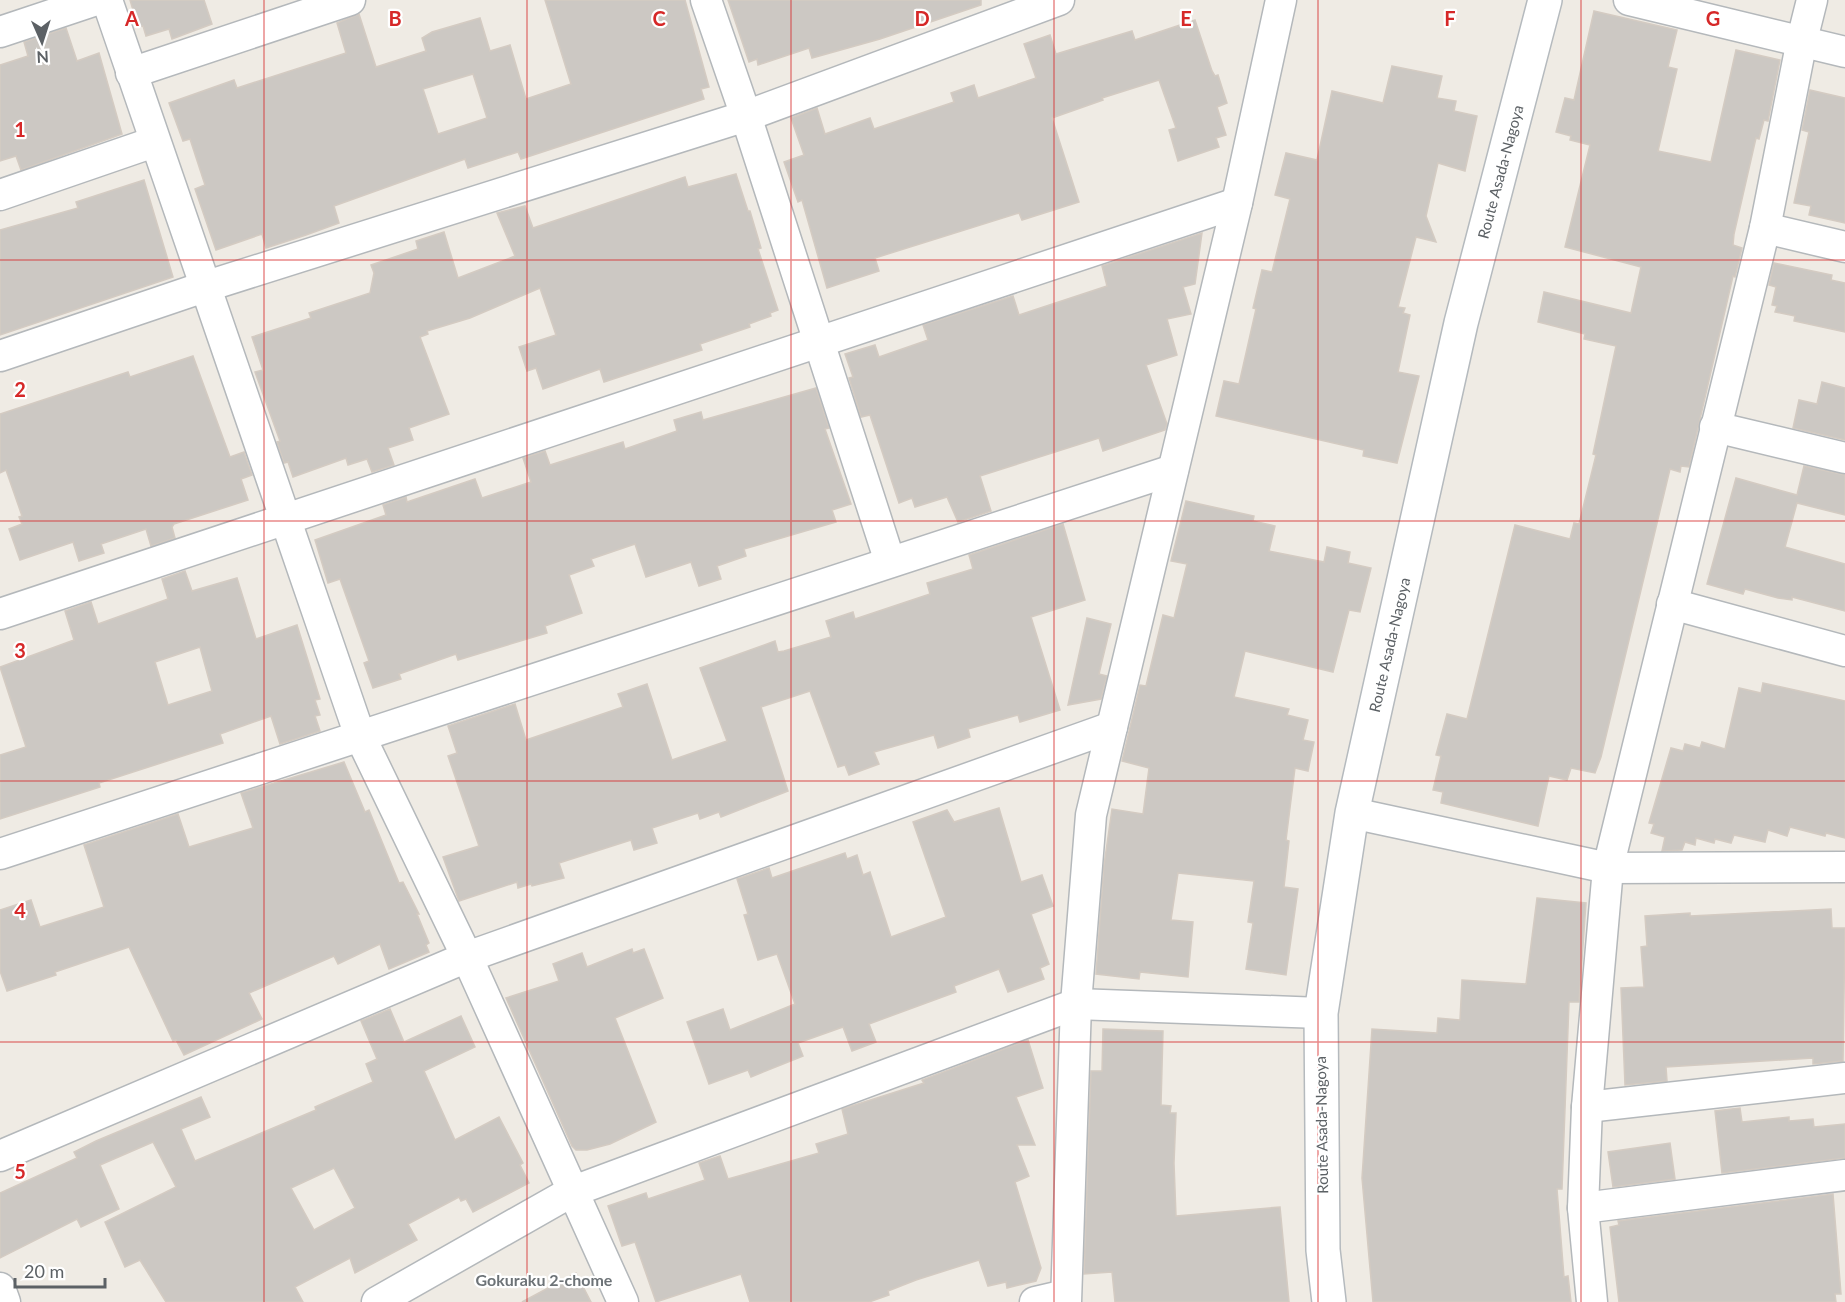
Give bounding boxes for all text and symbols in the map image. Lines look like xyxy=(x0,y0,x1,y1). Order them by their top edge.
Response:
text: A xyxy=(124,6,139,30)
text: B xyxy=(388,6,402,30)
text: C xyxy=(652,6,666,30)
text: D xyxy=(914,6,930,30)
text: E xyxy=(1180,6,1192,30)
text: F xyxy=(1444,6,1456,30)
text: G xyxy=(1706,6,1720,30)
north arrow xyxy=(12,12,72,72)
text: N xyxy=(36,48,49,67)
street label: Route Asada-Nagoya xyxy=(1474,103,1527,241)
text: 1 xyxy=(14,117,26,141)
text: 2 xyxy=(14,377,26,401)
street label: Route Asada-Nagoya xyxy=(1365,576,1413,714)
text: 3 xyxy=(14,638,26,662)
text: 4 xyxy=(14,898,26,922)
street label: Route Asada-Nagoya xyxy=(1311,1056,1331,1194)
text: 5 xyxy=(14,1159,26,1183)
scale bar xyxy=(15,1251,105,1289)
text: 20 m xyxy=(24,1260,64,1282)
district label: Gokuraku 2-chome xyxy=(476,1270,613,1289)

